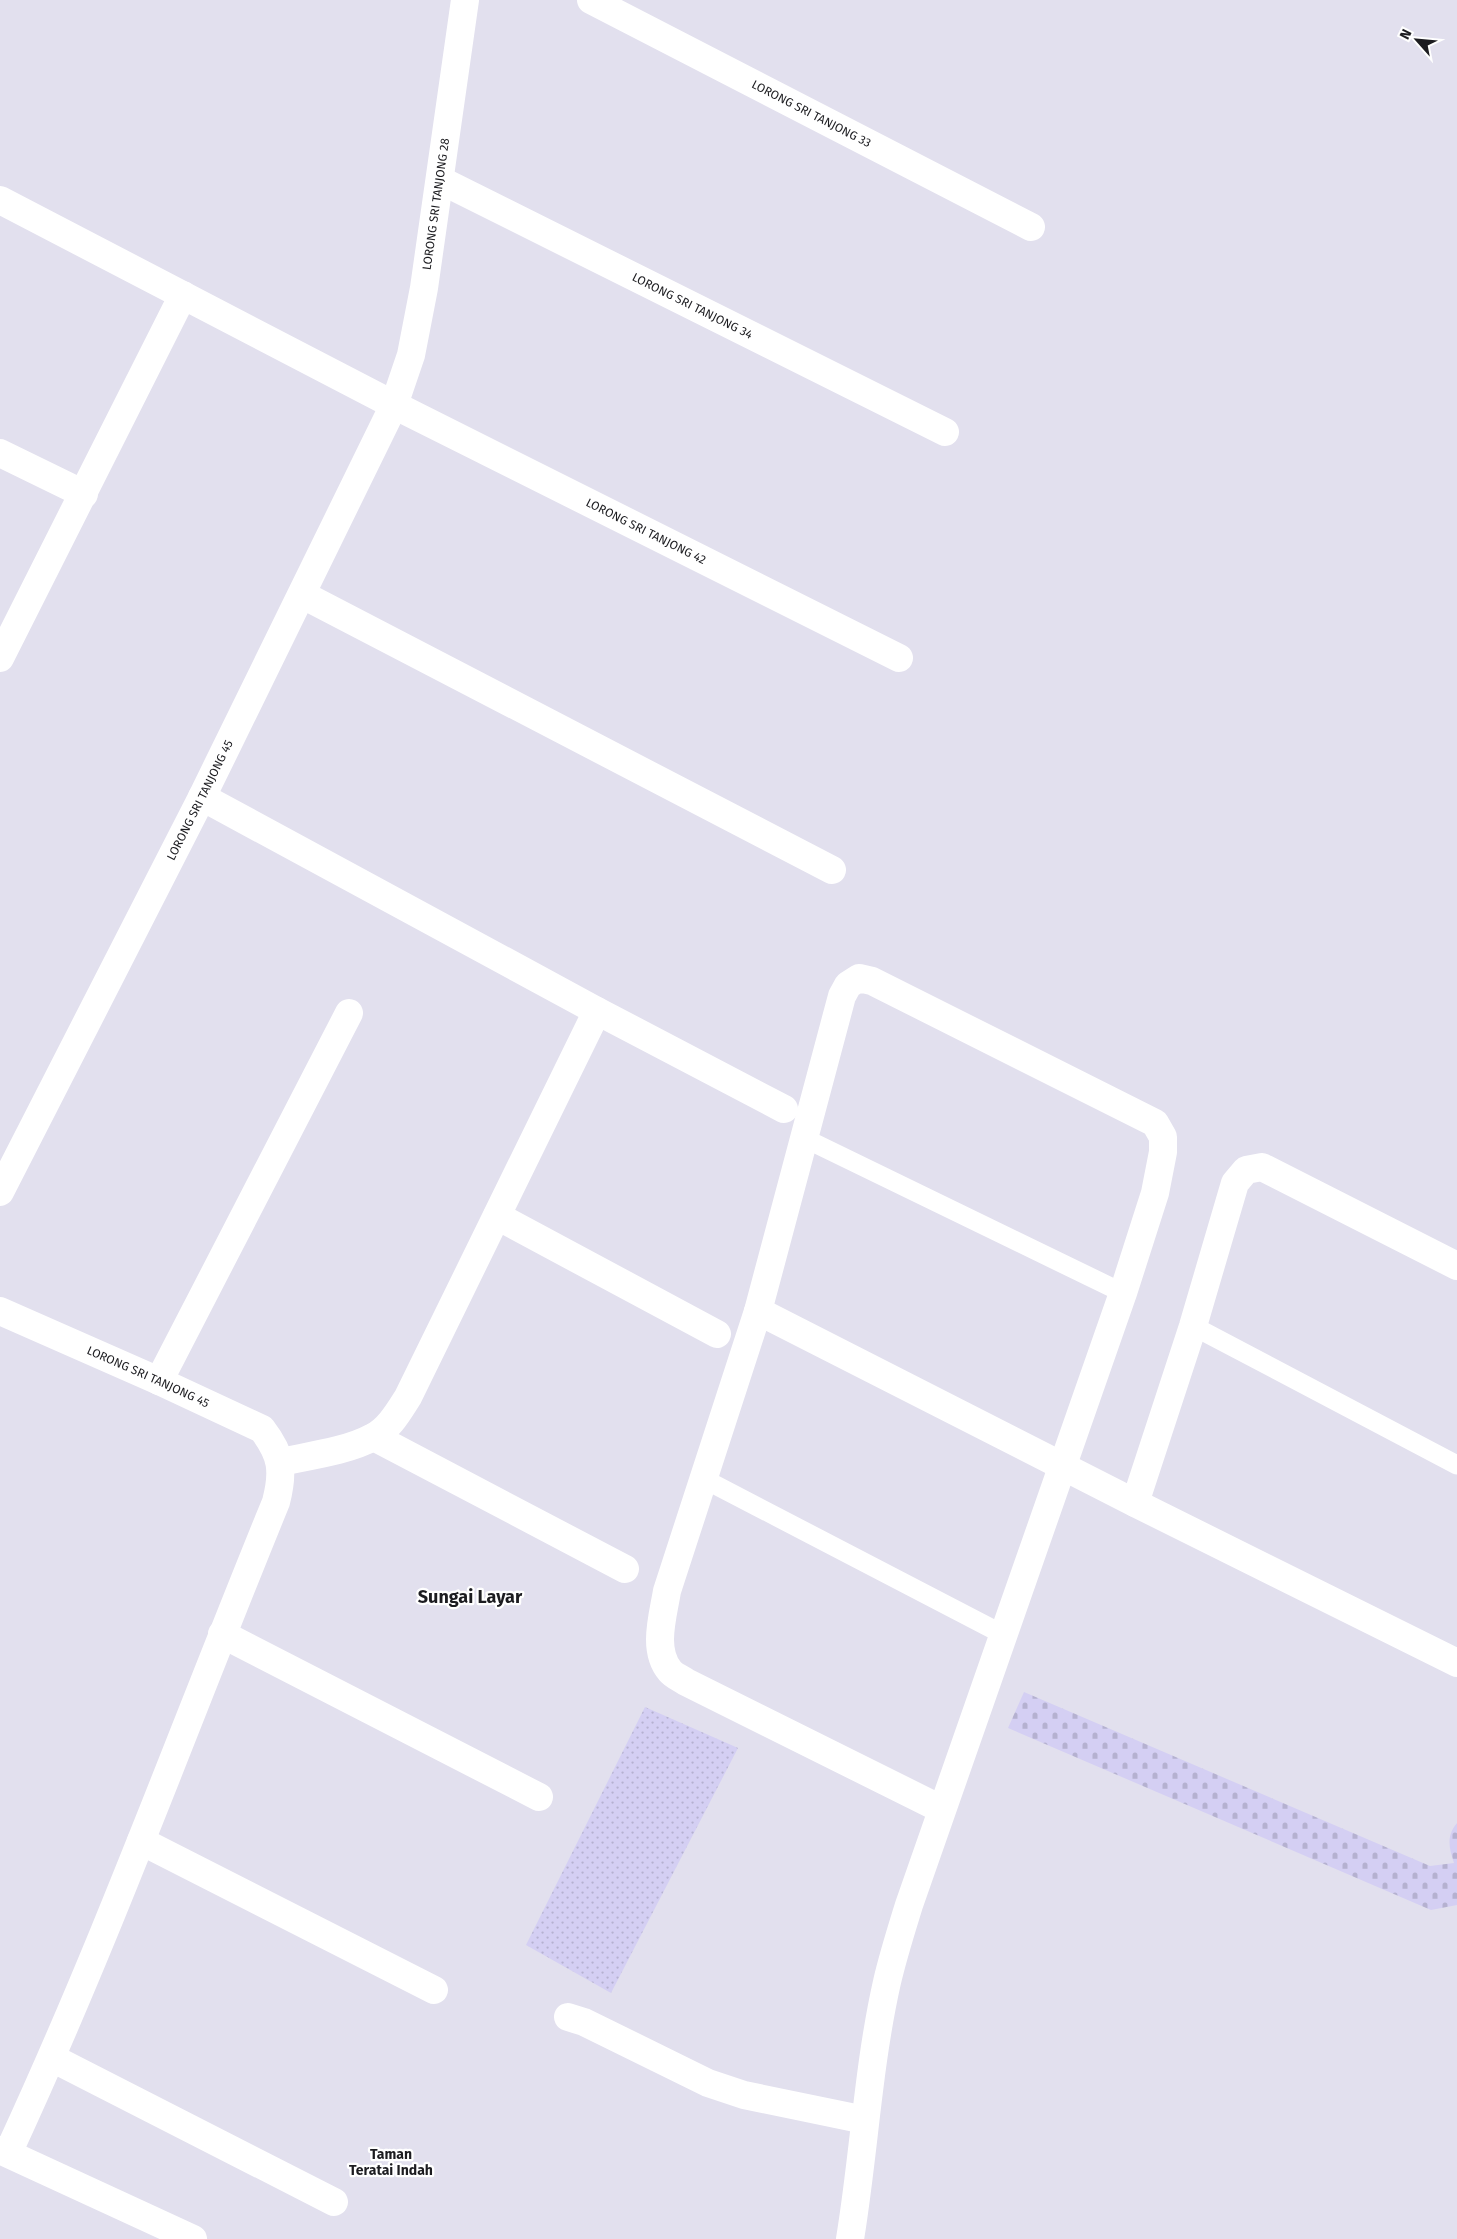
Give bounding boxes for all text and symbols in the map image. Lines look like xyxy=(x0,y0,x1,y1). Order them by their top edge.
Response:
north arrow xyxy=(1392,15,1442,65)
text: N xyxy=(1396,26,1416,42)
street label: LORONG SRI TANJONG 33 xyxy=(749,77,873,150)
street label: LORONG SRI TANJONG 28 xyxy=(420,137,452,271)
street label: LORONG SRI TANJONG 34 xyxy=(630,270,755,342)
street label: LORONG SRI TANJONG 42 xyxy=(584,495,708,567)
street label: LORONG SRI TANJONG 45 xyxy=(164,738,236,863)
street label: LORONG SRI TANJONG 45 xyxy=(85,1343,211,1410)
district label: Sungai Layar xyxy=(418,1586,523,1608)
district label: Taman Teratai Indah xyxy=(349,2146,433,2179)

